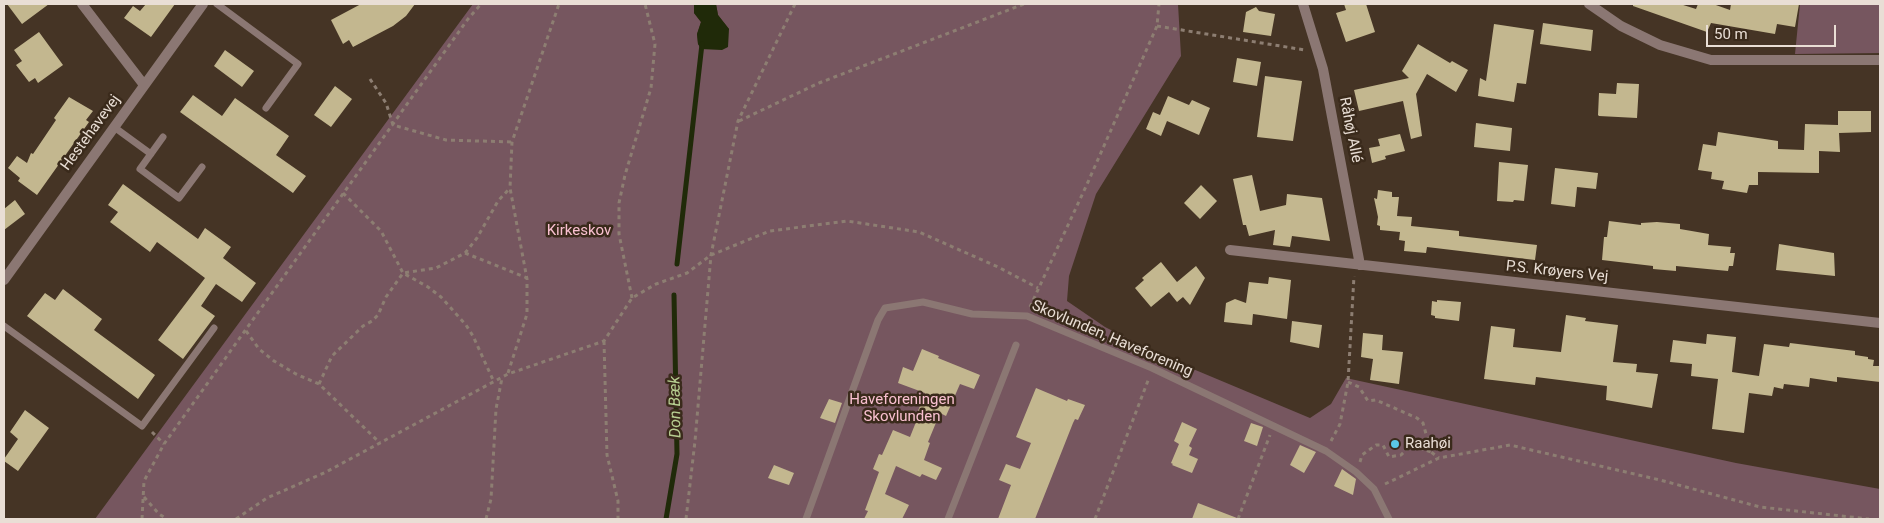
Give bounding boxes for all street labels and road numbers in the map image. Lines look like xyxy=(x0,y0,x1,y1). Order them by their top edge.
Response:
street label: Hestehavevej xyxy=(57,92,125,174)
street label: Råhøj Allé xyxy=(1335,96,1365,164)
street label: P.S. Krøyers Vej xyxy=(1505,258,1609,286)
street label: Skovlunden, Haveforening xyxy=(1029,297,1195,381)

